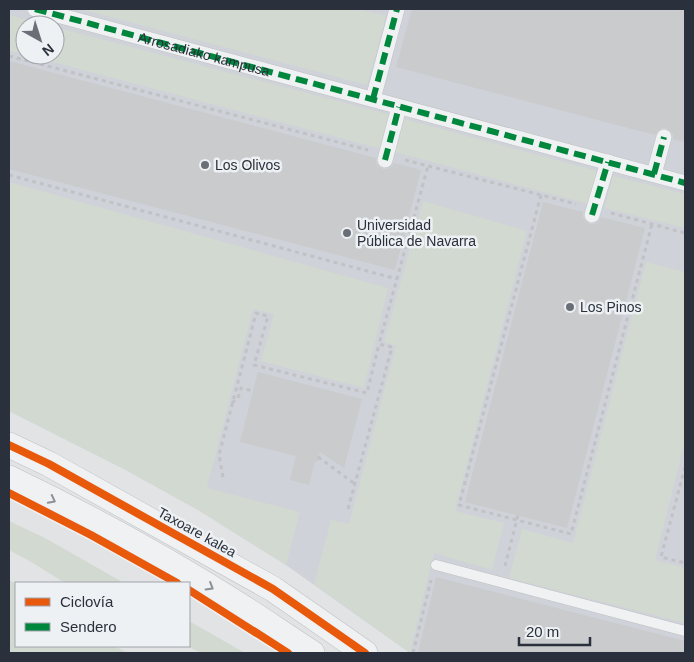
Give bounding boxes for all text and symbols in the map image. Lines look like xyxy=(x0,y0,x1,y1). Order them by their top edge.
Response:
north arrow xyxy=(15,15,65,65)
street label: Arrosadiako kampusa xyxy=(137,29,272,80)
text: N xyxy=(39,41,57,60)
place label: Los Olivos xyxy=(215,157,280,173)
marker: Los Olivos xyxy=(199,159,211,171)
place label: Universidad Pública de Navarra xyxy=(357,217,476,249)
marker: Universidad Pública de Navarra xyxy=(341,227,353,239)
place label: Los Pinos xyxy=(580,299,641,315)
marker: Los Pinos xyxy=(564,301,576,313)
one-way arrow xyxy=(47,494,56,504)
street label: Taxoare kalea xyxy=(155,504,239,560)
one-way arrow xyxy=(204,581,213,591)
legend xyxy=(15,582,190,647)
text: Ciclovía xyxy=(60,593,114,610)
scale bar xyxy=(519,614,590,646)
text: Sendero xyxy=(60,618,117,635)
text: 20 m xyxy=(526,623,559,640)

